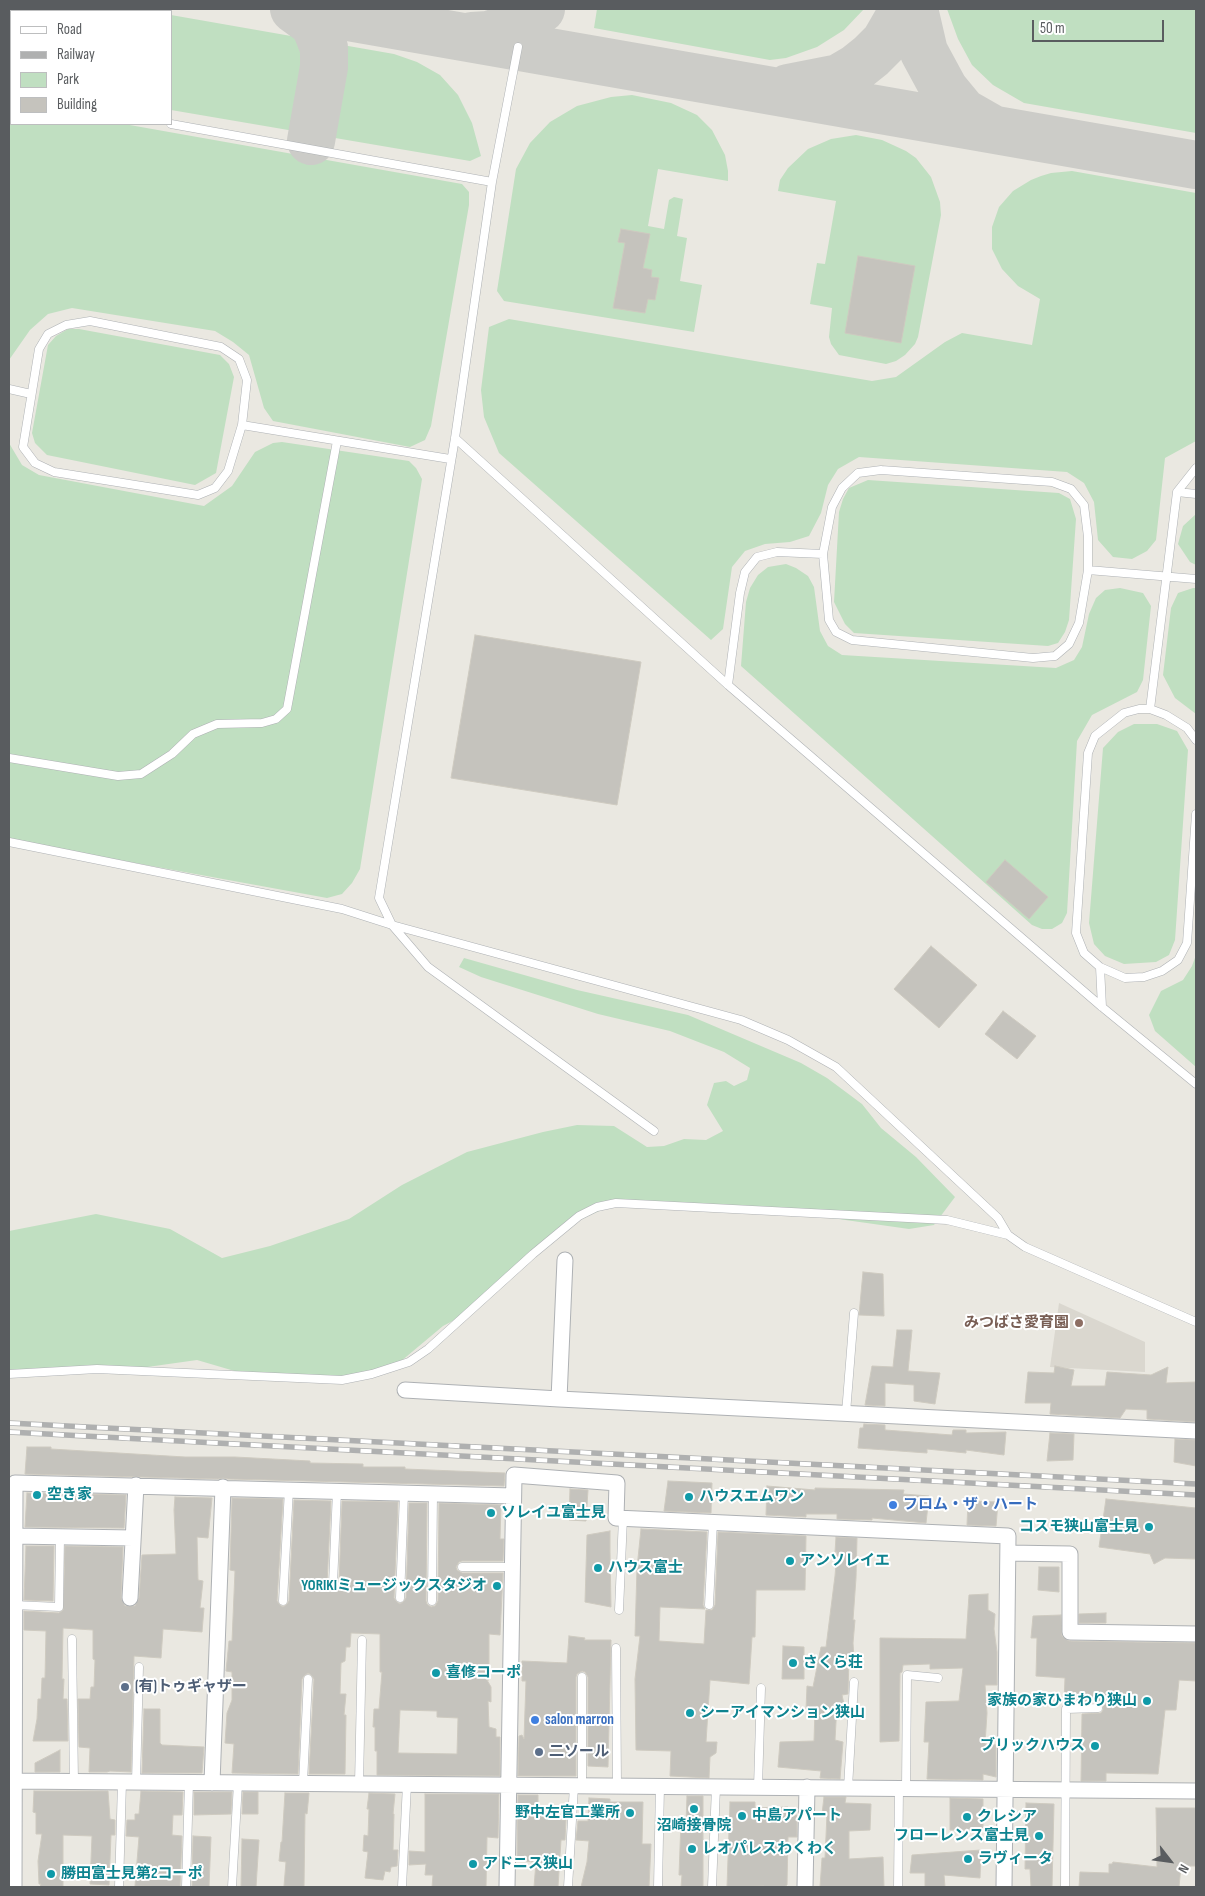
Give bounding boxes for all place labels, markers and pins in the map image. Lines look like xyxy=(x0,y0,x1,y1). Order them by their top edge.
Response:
place label: みつばさ愛育園 xyxy=(964,1314,1069,1332)
marker: みつばさ愛育園 xyxy=(1073,1317,1085,1329)
place label: 空き家 xyxy=(47,1486,92,1504)
place label: ハウスエムワン xyxy=(699,1488,804,1506)
marker: 空き家 xyxy=(31,1489,43,1501)
marker: ハウスエムワン xyxy=(683,1491,695,1503)
place label: フロム・ザ・ハート xyxy=(903,1496,1038,1514)
marker: フロム・ザ・ハート xyxy=(887,1499,899,1511)
place label: ソレイユ富士見 xyxy=(501,1504,606,1522)
marker: ソレイユ富士見 xyxy=(485,1507,497,1519)
place label: コスモ狭山富士見 xyxy=(1019,1518,1139,1536)
marker: コスモ狭山富士見 xyxy=(1143,1521,1155,1533)
place label: アンソレイエ xyxy=(800,1552,890,1570)
marker: アンソレイエ xyxy=(784,1555,796,1567)
place label: ハウス富士 xyxy=(608,1559,683,1577)
marker: ハウス富士 xyxy=(592,1562,604,1574)
place label: YORIKIミュージックスタジオ xyxy=(301,1577,487,1595)
marker: YORIKIミュージックスタジオ xyxy=(491,1580,503,1592)
place label: さくら荘 xyxy=(803,1654,863,1672)
marker: さくら荘 xyxy=(787,1657,799,1669)
place label: 喜修コーポ xyxy=(446,1664,521,1682)
marker: 喜修コーポ xyxy=(430,1667,442,1679)
place label: (有)トゥギャザー xyxy=(135,1678,247,1696)
marker: (有)トゥギャザー xyxy=(119,1681,131,1693)
place label: 家族の家ひまわり狭山 xyxy=(987,1692,1137,1710)
marker: 家族の家ひまわり狭山 xyxy=(1141,1695,1153,1707)
place label: シーアイマンション狭山 xyxy=(700,1704,865,1722)
marker: シーアイマンション狭山 xyxy=(684,1707,696,1719)
place label: salon marron xyxy=(545,1711,614,1729)
marker: salon marron xyxy=(529,1714,541,1726)
place label: ブリックハウス xyxy=(980,1737,1085,1755)
marker: ブリックハウス xyxy=(1089,1740,1101,1752)
place label: 二ソール xyxy=(549,1743,609,1761)
marker: 二ソール xyxy=(533,1746,545,1758)
marker: 沼崎接骨院 xyxy=(688,1803,700,1815)
place label: 野中左官工業所 xyxy=(515,1804,620,1822)
marker: 野中左官工業所 xyxy=(624,1807,636,1819)
place label: 中島アパート xyxy=(752,1807,842,1825)
place label: クレシア xyxy=(977,1808,1037,1826)
marker: 中島アパート xyxy=(736,1810,748,1822)
marker: クレシア xyxy=(961,1811,973,1823)
place label: 沼崎接骨院 xyxy=(657,1817,731,1835)
place label: フローレンス富士見 xyxy=(894,1827,1029,1845)
marker: フローレンス富士見 xyxy=(1033,1830,1045,1842)
place label: レオパレスわくわく xyxy=(702,1840,837,1858)
marker: レオパレスわくわく xyxy=(686,1843,698,1855)
place label: ラヴィータ xyxy=(978,1850,1053,1868)
marker: ラヴィータ xyxy=(962,1853,974,1865)
place label: アドニス狭山 xyxy=(483,1855,573,1873)
marker: アドニス狭山 xyxy=(467,1858,479,1870)
place label: 勝田富士見第2コーポ xyxy=(61,1865,203,1883)
marker: 勝田富士見第2コーポ xyxy=(45,1868,57,1880)

